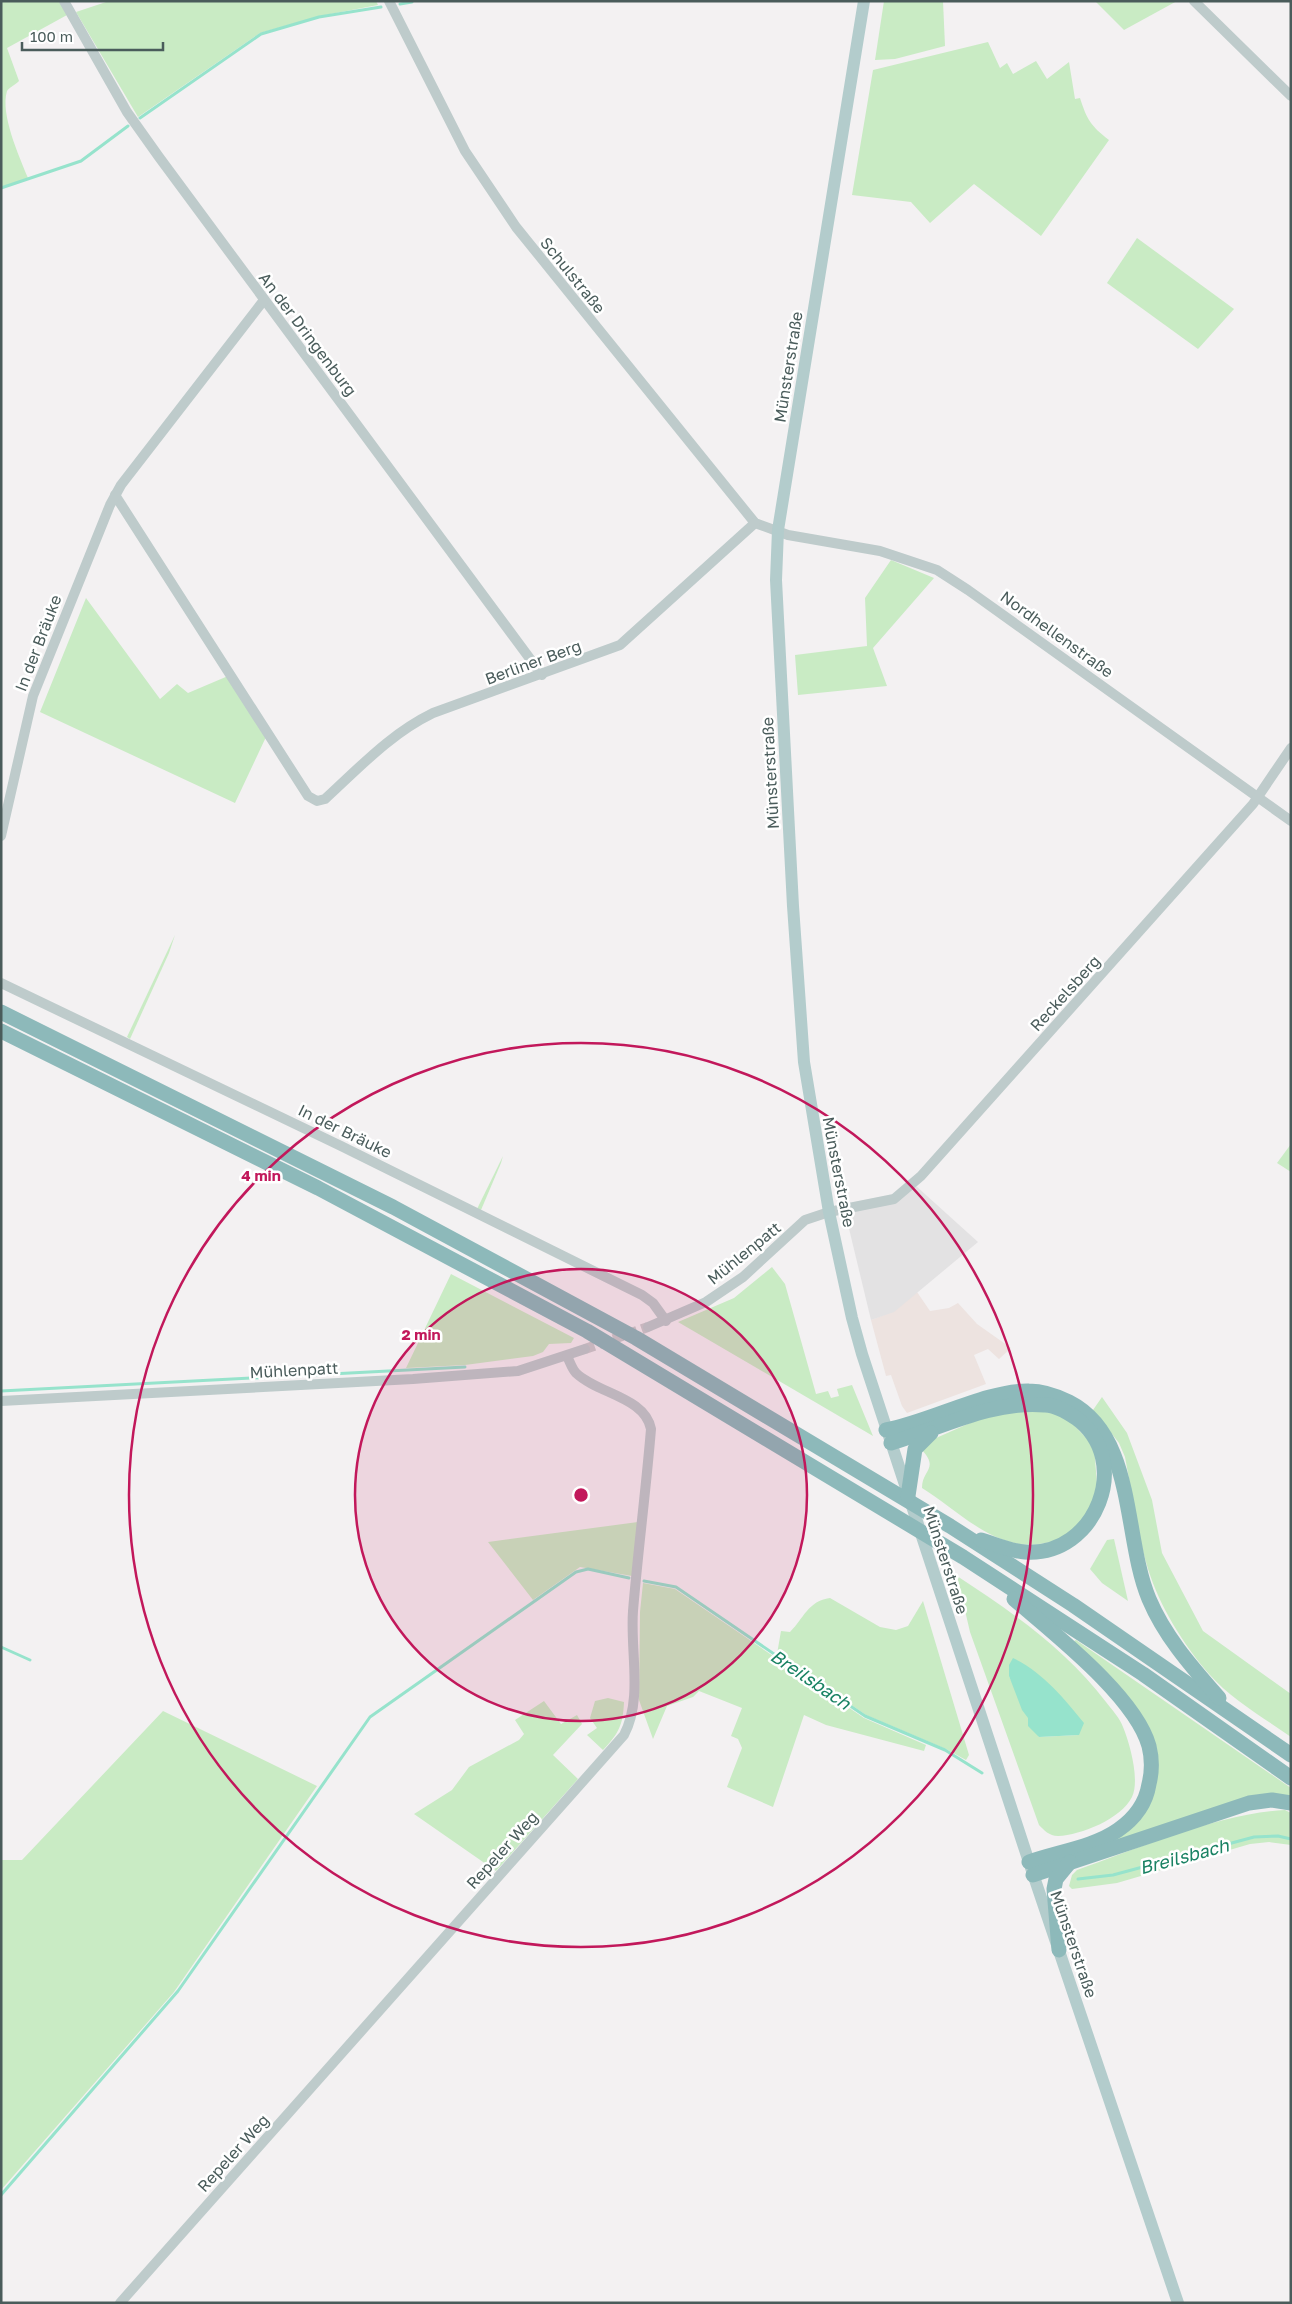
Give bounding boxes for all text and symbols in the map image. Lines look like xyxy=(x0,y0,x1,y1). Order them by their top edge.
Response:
scale bar xyxy=(22,20,164,52)
text: 100 m xyxy=(30,27,73,45)
street label: Schulstraße xyxy=(536,233,610,317)
street label: An der Dringenburg xyxy=(255,268,361,400)
street label: Münsterstraße xyxy=(769,310,807,424)
street label: Nordhellenstraße xyxy=(997,586,1117,682)
street label: In der Bräuke xyxy=(10,592,66,694)
street label: Berliner Berg xyxy=(482,635,584,689)
street label: Münsterstraße xyxy=(757,716,783,830)
street label: Reckelsberg xyxy=(1026,951,1104,1035)
street label: In der Bräuke xyxy=(295,1100,395,1162)
street label: Münsterstraße xyxy=(818,1115,860,1229)
text: 4 min xyxy=(241,1166,281,1184)
street label: Mühlenpatt xyxy=(703,1217,785,1289)
text: 2 min xyxy=(401,1325,441,1343)
street label: Mühlenpatt xyxy=(249,1358,339,1382)
centre of rings xyxy=(572,1486,590,1504)
street label: Münsterstraße xyxy=(919,1504,973,1616)
water label: Breilsbach xyxy=(767,1644,856,1714)
street label: Repeler Weg xyxy=(462,1807,542,1893)
water label: Breilsbach xyxy=(1137,1833,1232,1878)
street label: Münsterstraße xyxy=(1046,1888,1102,2000)
street label: Repeler Weg xyxy=(193,2110,273,2196)

